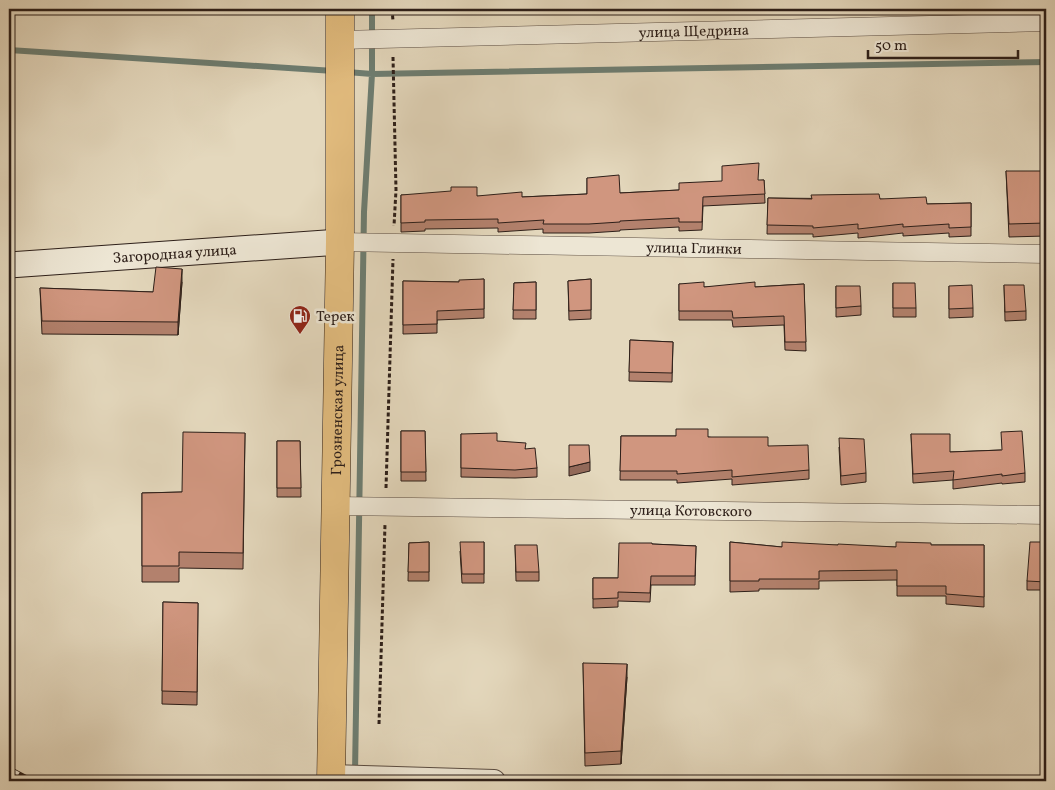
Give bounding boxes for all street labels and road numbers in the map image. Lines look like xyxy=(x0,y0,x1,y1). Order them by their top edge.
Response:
street label: улица Щедрина xyxy=(638,21,750,44)
street label: улица Глинки xyxy=(646,238,742,261)
street label: Загородная улица xyxy=(112,240,237,270)
street label: Грозненская улица xyxy=(327,345,350,476)
street label: улица Котовского xyxy=(630,501,752,523)

